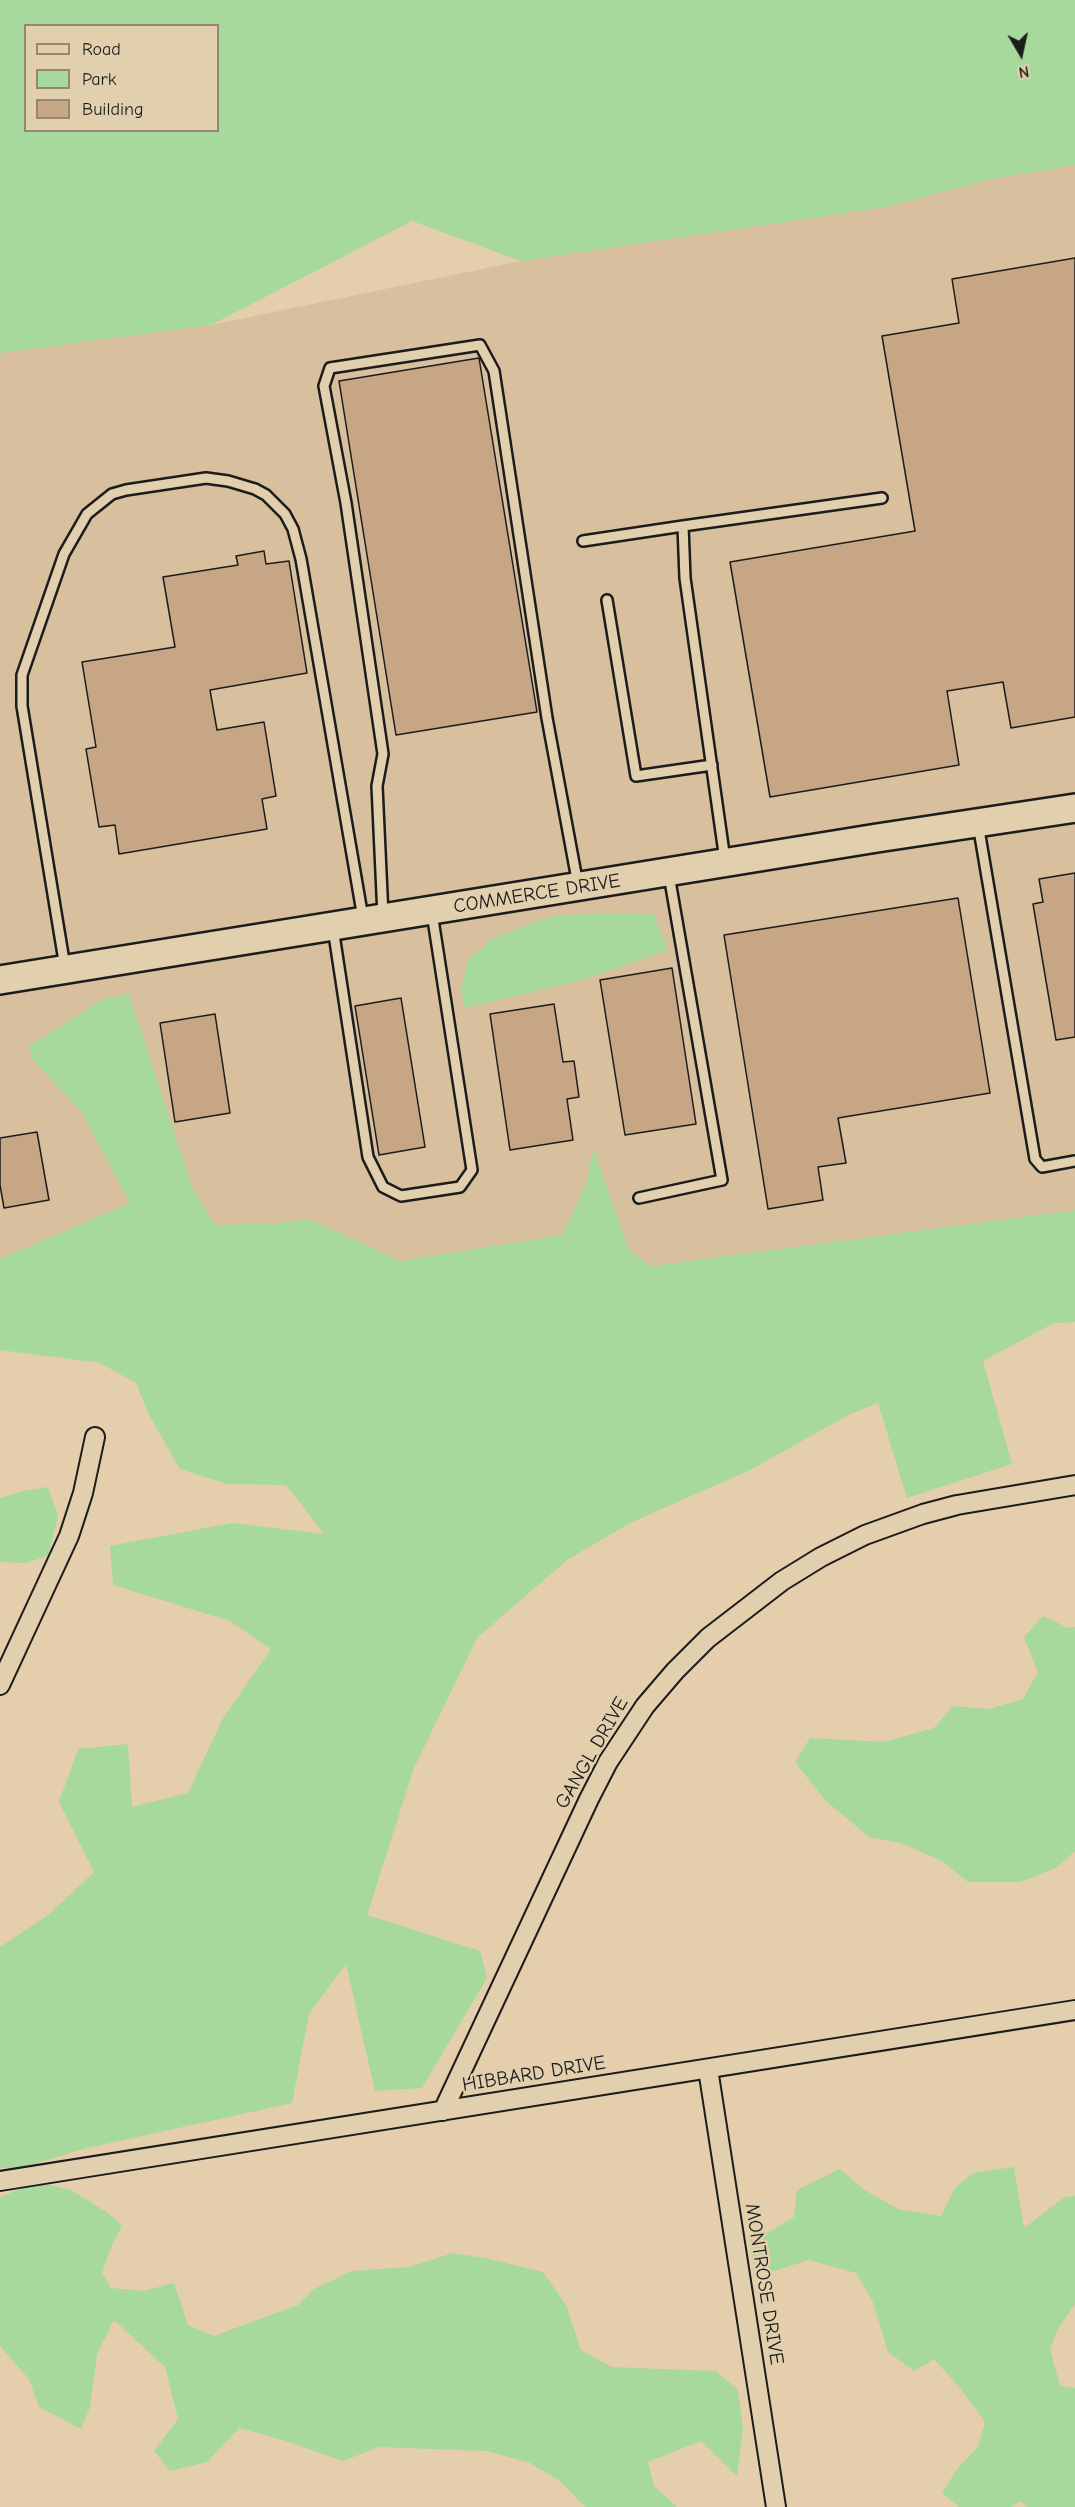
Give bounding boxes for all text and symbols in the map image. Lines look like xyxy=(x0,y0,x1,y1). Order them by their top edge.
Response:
legend xyxy=(24,24,219,132)
north arrow xyxy=(991,24,1051,84)
text: Road xyxy=(82,39,121,60)
text: N xyxy=(1017,62,1030,81)
text: Park xyxy=(82,69,116,90)
text: Building xyxy=(82,99,144,120)
street label: COMMERCE DRIVE xyxy=(452,869,622,919)
street label: GANGL DRIVE xyxy=(550,1693,634,1813)
street label: HIBBARD DRIVE xyxy=(461,2051,607,2097)
street label: MONTROSE DRIVE xyxy=(739,2202,789,2366)

